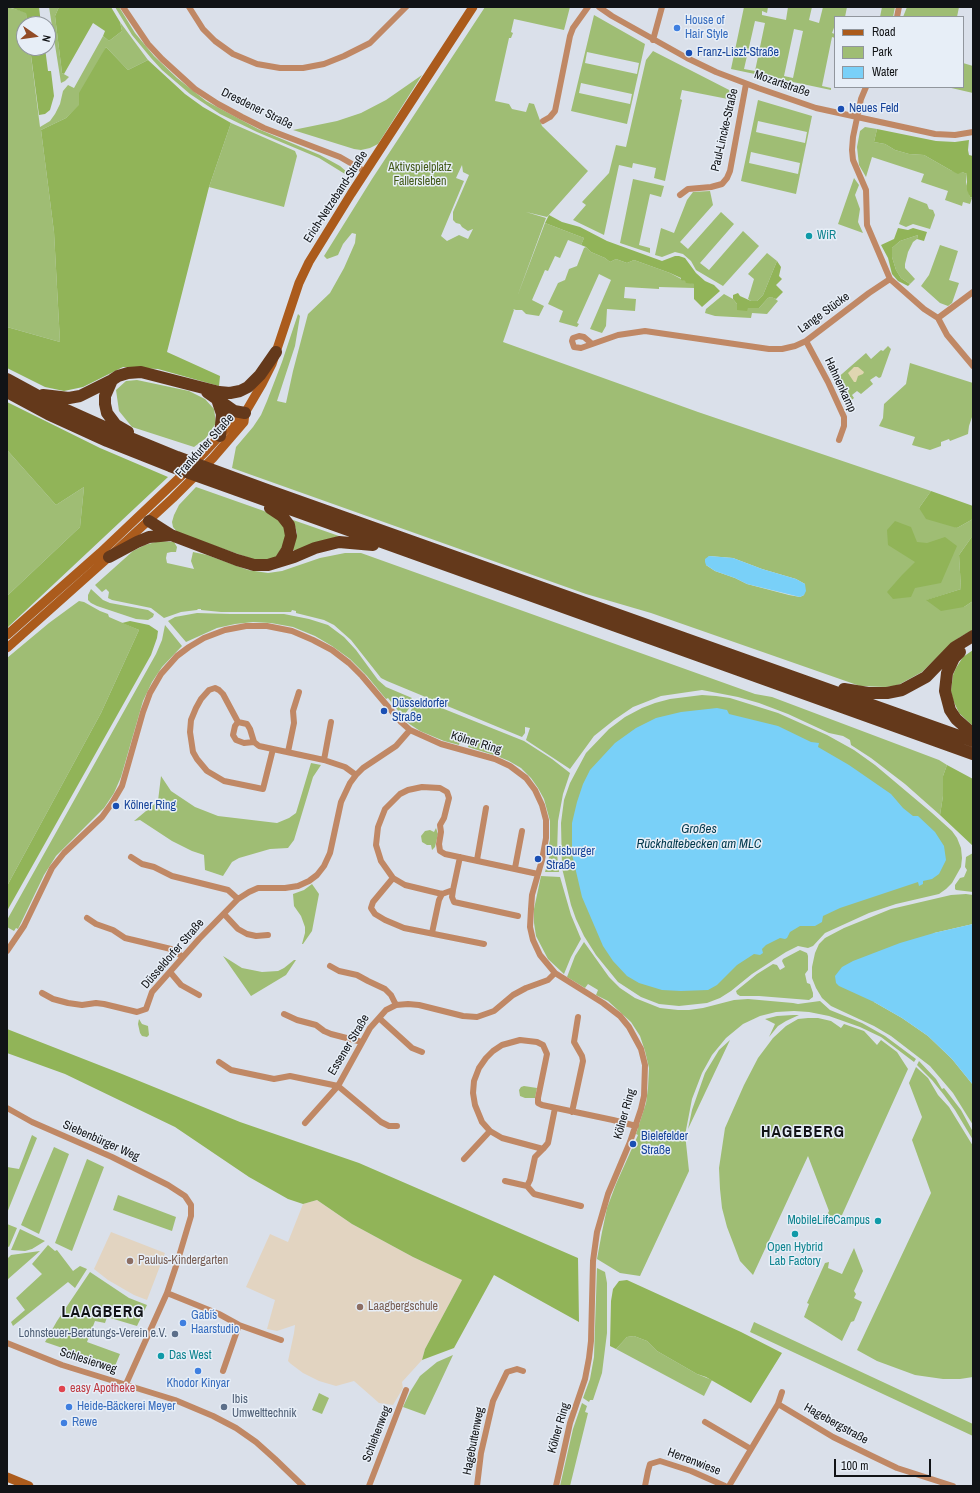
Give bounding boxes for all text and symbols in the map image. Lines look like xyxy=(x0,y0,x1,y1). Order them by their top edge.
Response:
place label: House of Hair Style xyxy=(685,14,728,42)
north arrow xyxy=(16,16,56,56)
legend xyxy=(834,16,964,88)
marker: House of Hair Style xyxy=(672,23,682,33)
text: Road xyxy=(872,24,896,40)
text: N xyxy=(39,34,54,43)
text: Park xyxy=(872,44,892,60)
place label: Franz-Liszt-Straße xyxy=(697,46,779,60)
marker: Franz-Liszt-Straße xyxy=(684,48,694,58)
text: Water xyxy=(872,64,898,80)
street label: Mozartstraße xyxy=(752,68,812,100)
street label: Dresdener Straße xyxy=(219,85,295,133)
street label: Paul-Lincke-Straße xyxy=(708,87,742,173)
place label: Neues Feld xyxy=(849,102,899,116)
marker: Neues Feld xyxy=(836,104,846,114)
street label: Erich-Netzeband-Straße xyxy=(301,148,371,246)
park label: Aktivspielplatz Fallersleben xyxy=(388,161,452,189)
place label: WiR xyxy=(817,229,836,243)
marker: WiR xyxy=(804,231,814,241)
street label: Lange Stücke xyxy=(795,289,853,337)
street label: Hahnenkamp xyxy=(821,355,859,415)
street label: Frankfurter Straße xyxy=(173,411,237,481)
place label: Düsseldorfer Straße xyxy=(392,697,448,725)
marker: Düsseldorfer Straße xyxy=(379,706,389,716)
street label: Kölner Ring xyxy=(449,729,503,757)
place label: Kölner Ring xyxy=(124,799,176,813)
marker: Kölner Ring xyxy=(111,801,121,811)
water label: Großes Rückhaltebecken am MLC xyxy=(636,822,762,853)
place label: Duisburger Straße xyxy=(546,845,595,873)
marker: Duisburger Straße xyxy=(533,854,543,864)
street label: Düsseldorfer Straße xyxy=(139,916,207,992)
street label: Essener Straße xyxy=(325,1012,373,1078)
street label: Kölner Ring xyxy=(611,1087,639,1141)
street label: Siebenbürger Weg xyxy=(60,1118,142,1164)
district label: HAGEBERG xyxy=(761,1123,845,1143)
place label: Bielefelder Straße xyxy=(641,1130,688,1158)
marker: Bielefelder Straße xyxy=(628,1139,638,1149)
place label: MobileLifeCampus xyxy=(787,1214,870,1228)
marker: MobileLifeCampus xyxy=(873,1216,883,1226)
marker: Open Hybrid Lab Factory xyxy=(790,1229,800,1239)
place label: Open Hybrid Lab Factory xyxy=(767,1241,823,1269)
place label: Paulus-Kindergarten xyxy=(138,1254,228,1268)
marker: Paulus-Kindergarten xyxy=(125,1256,135,1266)
place label: Laagbergschule xyxy=(368,1300,438,1314)
marker: Laagbergschule xyxy=(355,1302,365,1312)
district label: LAAGBERG xyxy=(61,1303,145,1323)
place label: Gabi´s Haarstudio xyxy=(191,1309,239,1337)
marker: Gabi´s Haarstudio xyxy=(178,1318,188,1328)
place label: Lohnsteuer-Beratungs-Verein e.V. xyxy=(19,1327,167,1341)
marker: Lohnsteuer-Beratungs-Verein e.V. xyxy=(170,1329,180,1339)
street label: Schlesierweg xyxy=(58,1345,118,1377)
place label: Das West xyxy=(169,1349,211,1363)
marker: Das West xyxy=(156,1351,166,1361)
marker: Khodor Kinyar xyxy=(193,1366,203,1376)
place label: Khodor Kinyar xyxy=(167,1377,229,1391)
place label: easy Apotheke xyxy=(70,1382,135,1396)
marker: easy Apotheke xyxy=(57,1384,67,1394)
place label: Ibis Umwelttechnik xyxy=(232,1393,297,1421)
place label: Heide-Bäckerei Meyer xyxy=(77,1400,175,1414)
street label: Hagebergstraße xyxy=(801,1400,871,1448)
street label: Kölner Ring xyxy=(545,1401,573,1455)
marker: Heide-Bäckerei Meyer xyxy=(64,1402,74,1412)
marker: Ibis Umwelttechnik xyxy=(219,1402,229,1412)
street label: Schlehenweg xyxy=(360,1404,394,1464)
street label: Hagebuttenweg xyxy=(460,1406,488,1476)
place label: Rewe xyxy=(72,1416,97,1430)
marker: Rewe xyxy=(59,1418,69,1428)
street label: Herrenwiese xyxy=(665,1445,723,1479)
scale bar xyxy=(836,1451,933,1477)
text: 100 m xyxy=(841,1458,868,1474)

